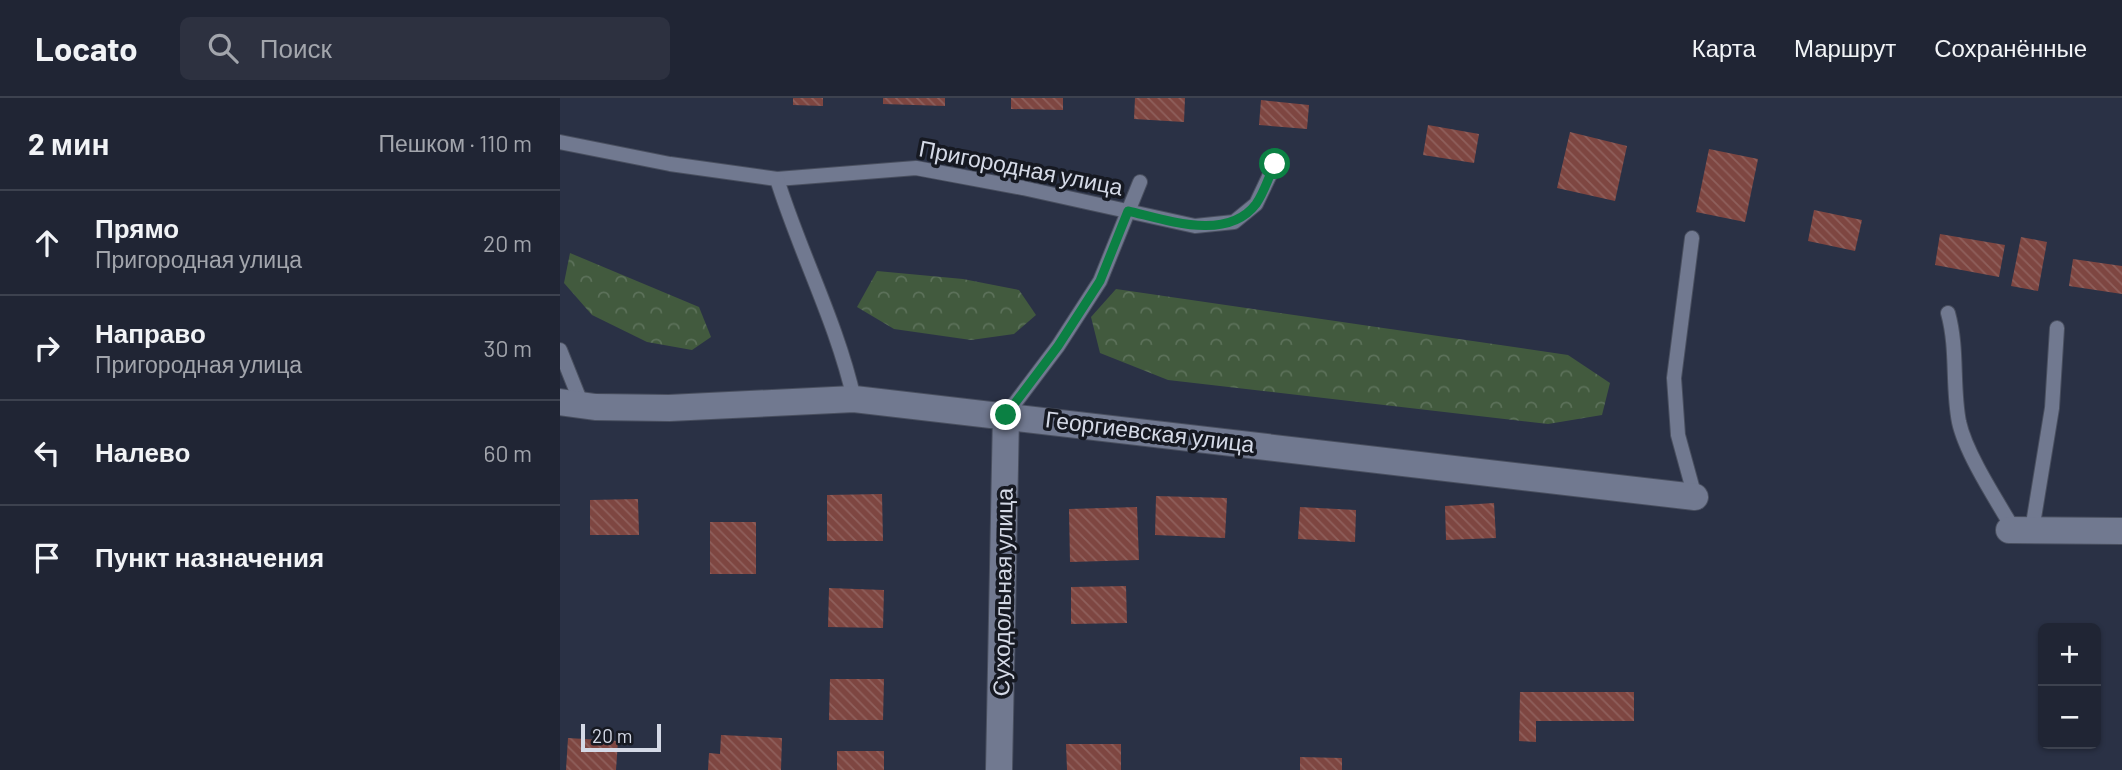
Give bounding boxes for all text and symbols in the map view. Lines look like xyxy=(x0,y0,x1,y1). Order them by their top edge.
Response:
search box xyxy=(180,17,670,80)
text: Locato xyxy=(35,28,138,68)
icon: search xyxy=(204,29,242,67)
text: Поиск xyxy=(260,32,332,63)
text: Карта xyxy=(1692,33,1756,62)
text: Маршрут xyxy=(1794,33,1896,62)
text: Сохранённые xyxy=(1934,33,2087,62)
text: 2 мин xyxy=(28,125,110,161)
text: Пешком · 110 m xyxy=(378,129,532,157)
street label: Пригородная улица xyxy=(917,134,1126,201)
route start xyxy=(1259,148,1290,179)
text: Прямо xyxy=(95,212,179,243)
icon: ahead xyxy=(28,224,66,262)
text: 20 m xyxy=(483,229,532,257)
text: Пригородная улица xyxy=(95,245,302,273)
text: Направо xyxy=(95,317,206,348)
icon: right xyxy=(28,329,66,367)
text: 30 m xyxy=(484,334,532,362)
text: Пригородная улица xyxy=(95,350,302,378)
route end xyxy=(990,399,1021,430)
street label: Георгиевская улица xyxy=(1044,404,1256,458)
icon: left xyxy=(28,434,66,472)
text: Налево xyxy=(95,436,190,467)
text: 60 m xyxy=(484,439,532,467)
street label: Суходольная улица xyxy=(986,487,1018,696)
icon: arrive xyxy=(28,539,66,577)
text: Пункт назначения xyxy=(95,541,324,572)
map controls xyxy=(2038,623,2101,749)
button: + xyxy=(2038,623,2101,686)
button: − xyxy=(2038,686,2101,749)
scale bar xyxy=(581,721,662,753)
text: 20 m xyxy=(592,724,632,747)

